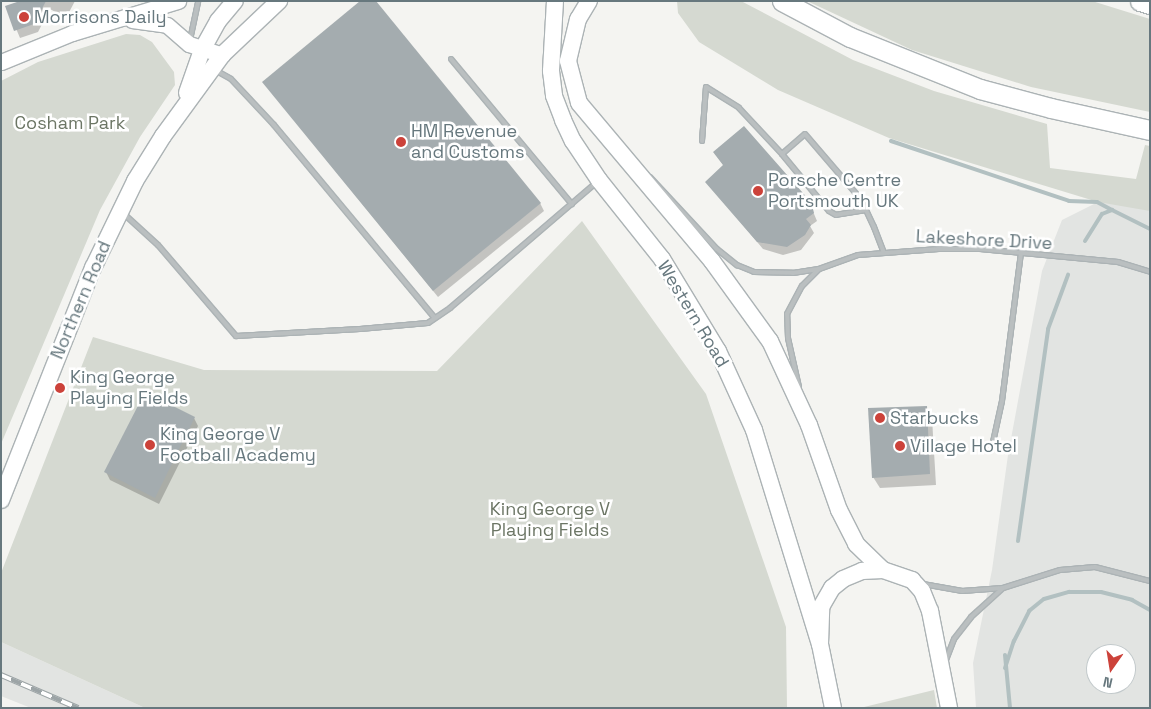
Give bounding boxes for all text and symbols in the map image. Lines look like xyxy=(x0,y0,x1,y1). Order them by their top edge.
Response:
place label: Morrisons Daily xyxy=(34,6,167,28)
marker: Morrisons Daily xyxy=(18,11,30,23)
park label: Cosham Park xyxy=(14,112,126,134)
place label: HM Revenue and Customs xyxy=(411,121,525,163)
marker: HM Revenue and Customs xyxy=(395,136,407,148)
place label: Porsche Centre Portsmouth UK xyxy=(768,170,901,212)
marker: Porsche Centre Portsmouth UK xyxy=(752,185,764,197)
street label: Lakeshore Drive xyxy=(915,226,1053,254)
street label: Northern Road xyxy=(46,238,116,362)
street label: Western Road xyxy=(653,257,733,371)
place label: King George Playing Fields xyxy=(70,367,188,409)
marker: King George Playing Fields xyxy=(54,382,66,394)
place label: Starbucks xyxy=(890,407,979,429)
marker: Starbucks xyxy=(874,412,886,424)
place label: King George V Football Academy xyxy=(160,424,316,466)
place label: Village Hotel xyxy=(910,435,1017,457)
marker: King George V Football Academy xyxy=(144,439,156,451)
marker: Village Hotel xyxy=(894,440,906,452)
park label: King George V Playing Fields xyxy=(490,499,610,542)
north arrow xyxy=(1086,644,1136,694)
text: N xyxy=(1101,673,1114,692)

